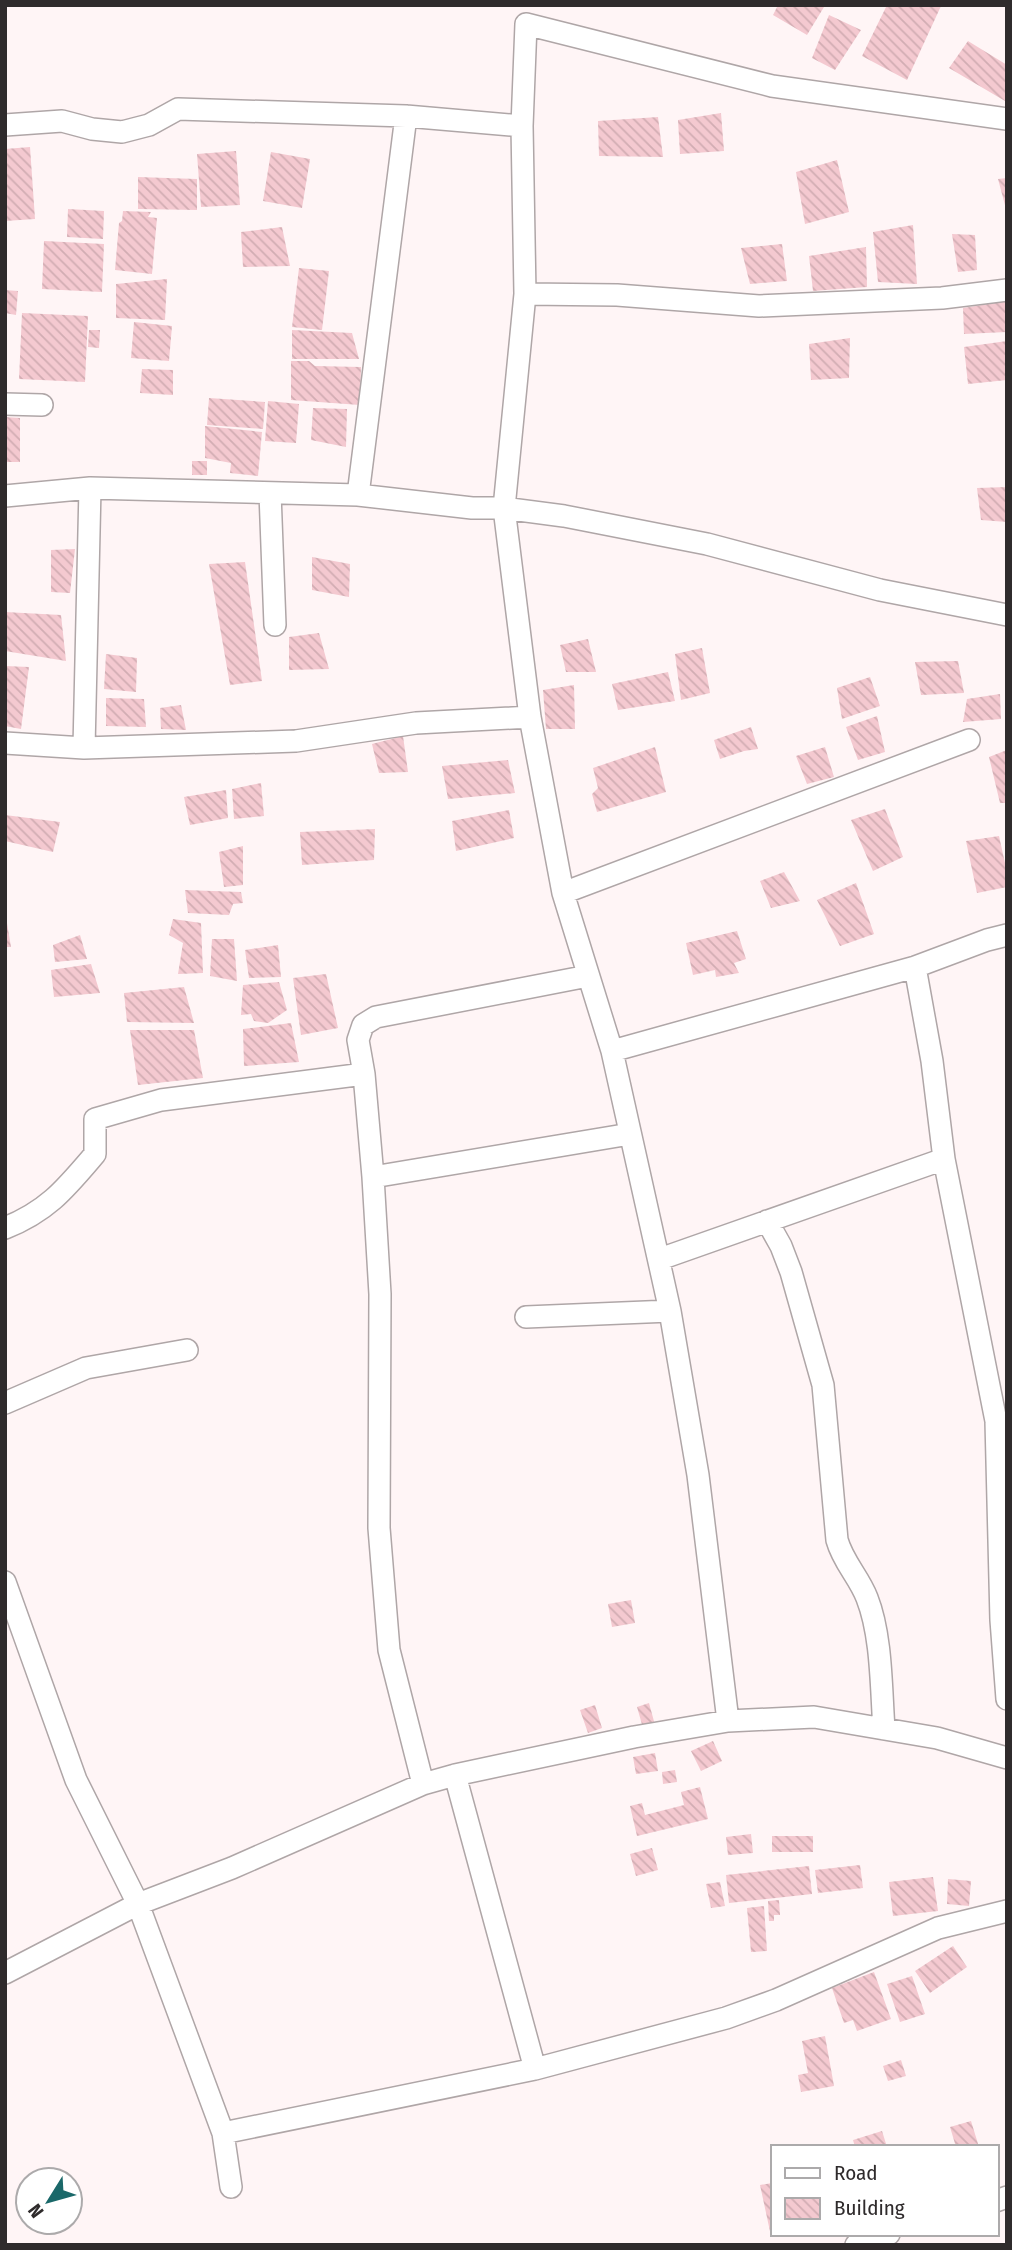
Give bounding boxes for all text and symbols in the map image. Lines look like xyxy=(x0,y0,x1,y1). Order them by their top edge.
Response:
legend xyxy=(771,2145,998,2236)
text: Road xyxy=(834,2160,878,2186)
north arrow xyxy=(14,2166,84,2236)
text: Building xyxy=(834,2195,905,2221)
text: N xyxy=(23,2199,48,2222)

